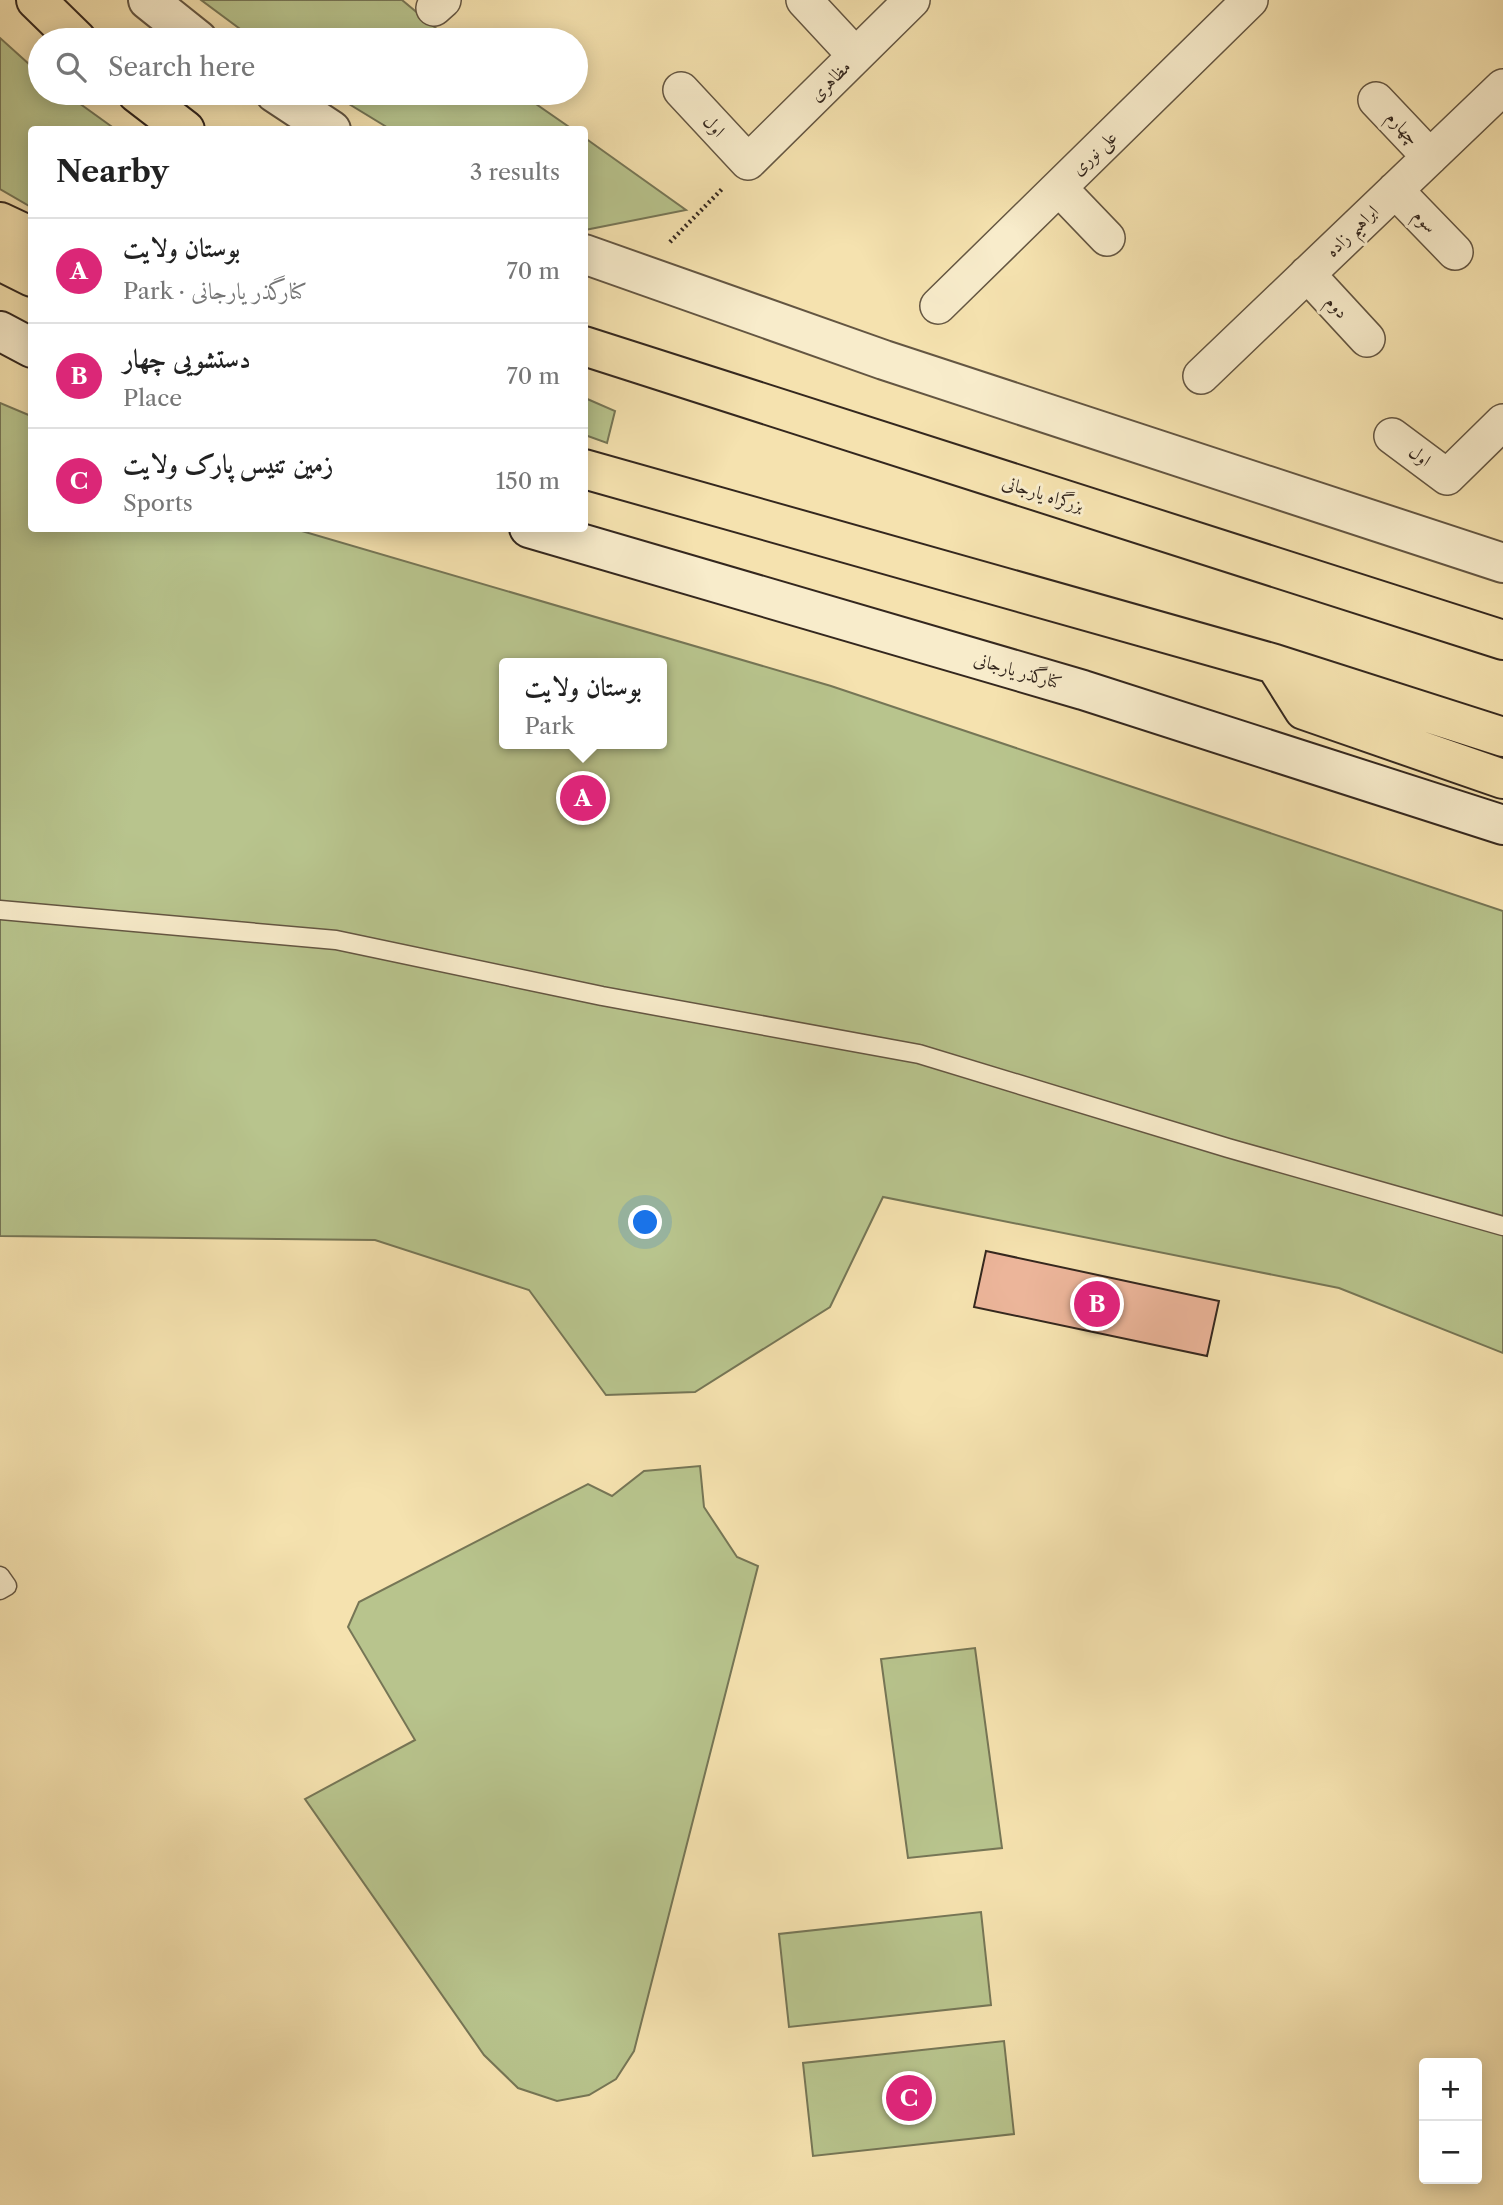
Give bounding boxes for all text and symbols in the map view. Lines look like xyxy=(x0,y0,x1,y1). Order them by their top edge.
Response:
search box xyxy=(28,28,588,105)
icon: search xyxy=(52,48,90,86)
text: Search here xyxy=(108,51,255,83)
street label: مظاهری xyxy=(805,56,856,107)
street label: چهارم xyxy=(1378,107,1424,153)
street label: اول xyxy=(698,110,730,142)
street label: علی نوری xyxy=(1067,126,1123,181)
text: Nearby xyxy=(56,153,169,190)
text: 3 results xyxy=(470,158,560,186)
street label: ابراهیم زاده xyxy=(1321,200,1388,267)
street label: سوم xyxy=(1405,205,1441,241)
text: بوستان ولایت xyxy=(123,232,240,264)
text: A xyxy=(70,257,88,285)
text: 70 m xyxy=(507,257,560,285)
text: Park · کنارگذر یارجانی xyxy=(123,277,307,305)
street label: دوم xyxy=(1317,291,1353,326)
text: دستشویی چهار xyxy=(123,343,251,375)
text: B xyxy=(70,362,88,390)
text: 70 m xyxy=(507,362,560,390)
text: Place xyxy=(123,384,182,412)
street label: اول xyxy=(1405,441,1435,471)
text: زمین تنیس پارک ولایت xyxy=(123,448,333,480)
text: C xyxy=(70,467,88,495)
text: 150 m xyxy=(496,467,560,495)
street label: بزرگراه یارجانی xyxy=(1000,470,1087,517)
text: Sports xyxy=(123,489,193,517)
street label: کنارگذر یارجانی xyxy=(971,646,1065,694)
popup xyxy=(499,658,667,749)
text: بوستان ولایت xyxy=(524,671,642,703)
text: Park xyxy=(524,712,574,740)
pin: A xyxy=(560,772,606,824)
your location xyxy=(628,1205,662,1239)
pin: B xyxy=(1074,1278,1120,1330)
map controls xyxy=(1419,2058,1482,2184)
button: + xyxy=(1419,2058,1482,2121)
pin: C xyxy=(886,2072,932,2124)
button: − xyxy=(1419,2121,1482,2184)

